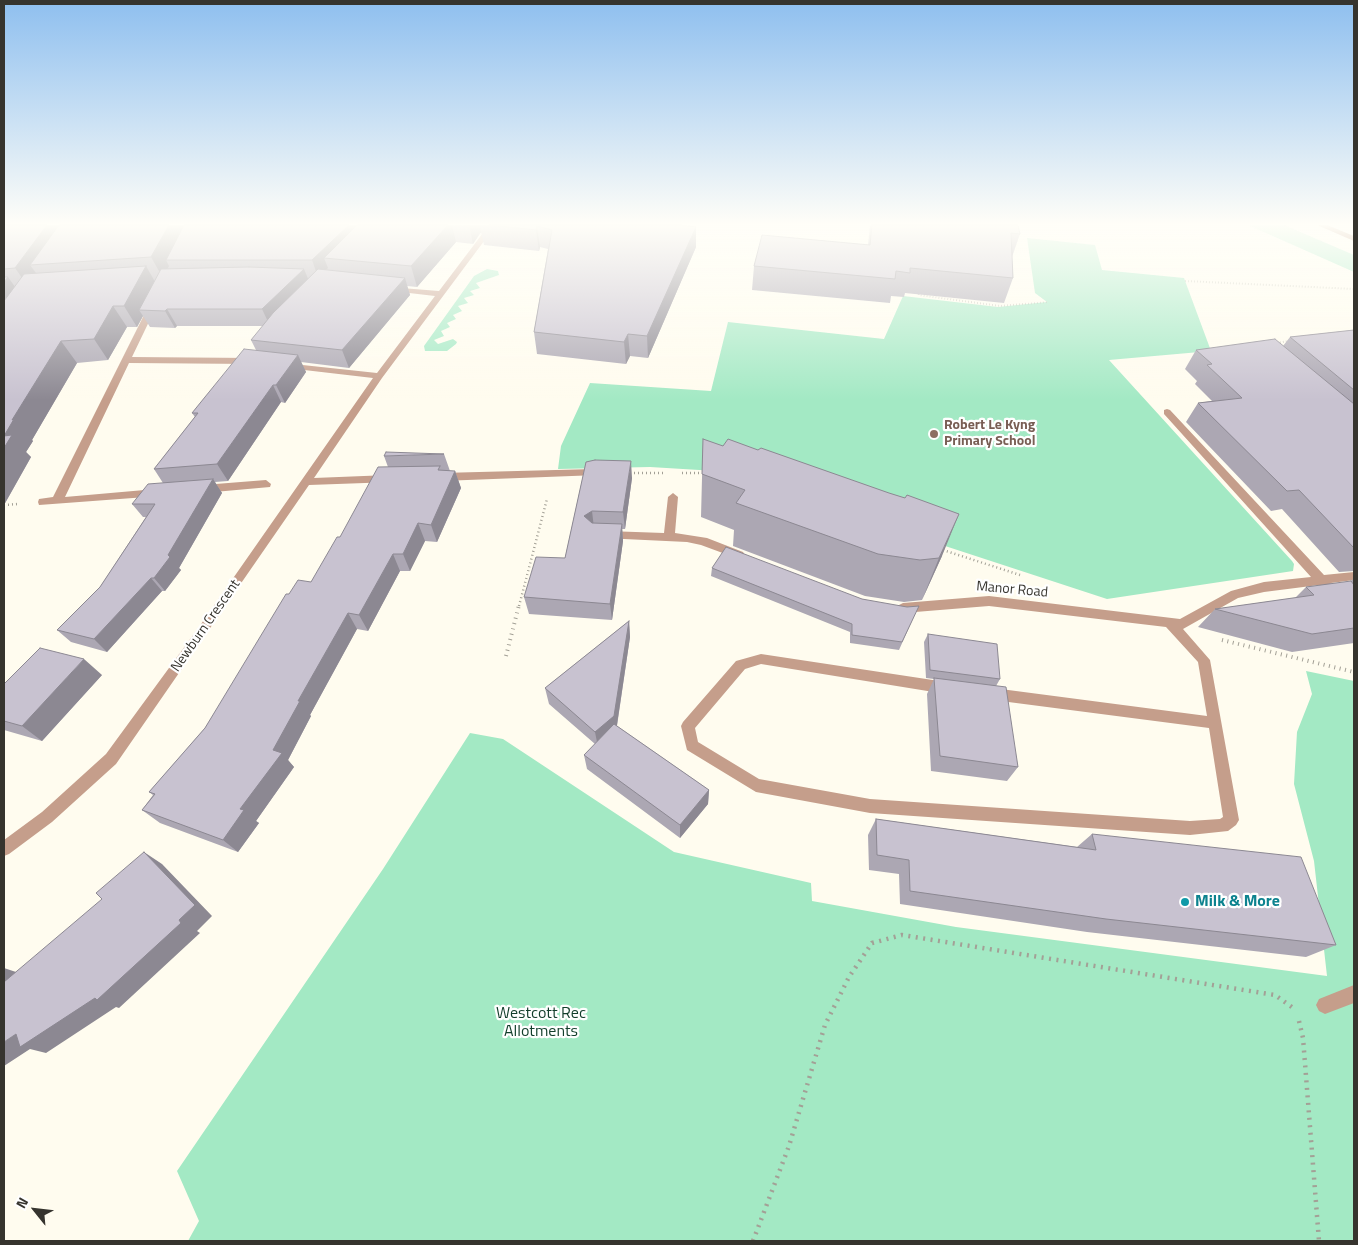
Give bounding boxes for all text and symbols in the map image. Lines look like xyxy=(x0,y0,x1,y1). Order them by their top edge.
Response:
place label: Robert Le Kyng Primary School xyxy=(944,418,1036,451)
marker: Robert Le Kyng Primary School xyxy=(928,428,940,440)
street label: Newburn Crescent xyxy=(168,577,244,675)
street label: Manor Road xyxy=(975,578,1049,602)
place label: Milk & More xyxy=(1195,892,1280,912)
marker: Milk & More xyxy=(1179,896,1191,908)
park label: Westcott Rec Allotments xyxy=(496,1004,586,1042)
north arrow xyxy=(10,1185,60,1235)
text: N xyxy=(10,1193,33,1212)

